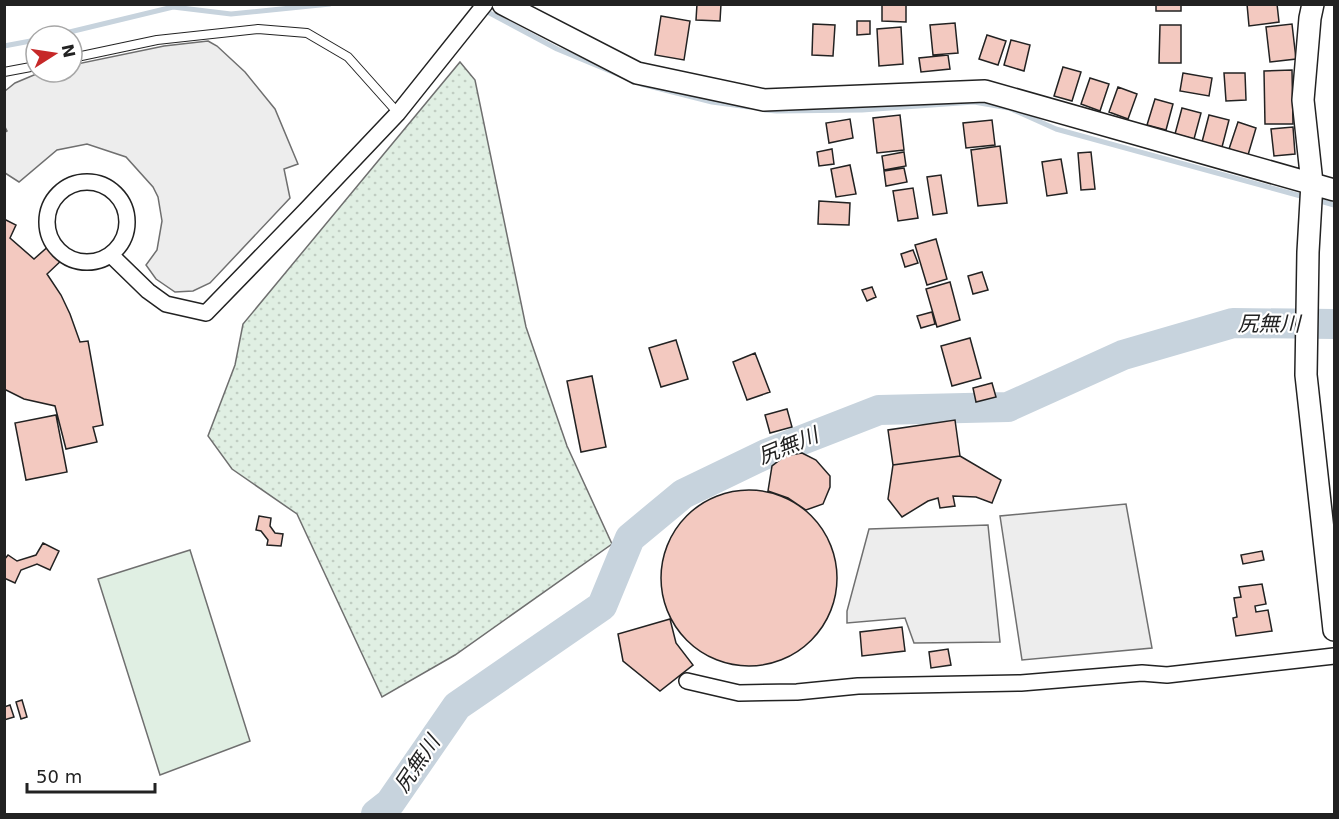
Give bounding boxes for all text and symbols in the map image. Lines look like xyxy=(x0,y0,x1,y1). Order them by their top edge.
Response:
north arrow xyxy=(24,24,84,84)
text: N xyxy=(57,42,79,60)
water label: 尻無川 xyxy=(1238,312,1302,336)
water label: 尻無川 xyxy=(754,422,824,469)
water label: 尻無川 xyxy=(389,730,446,797)
scale bar xyxy=(27,756,154,794)
text: 50 m xyxy=(36,766,82,787)

